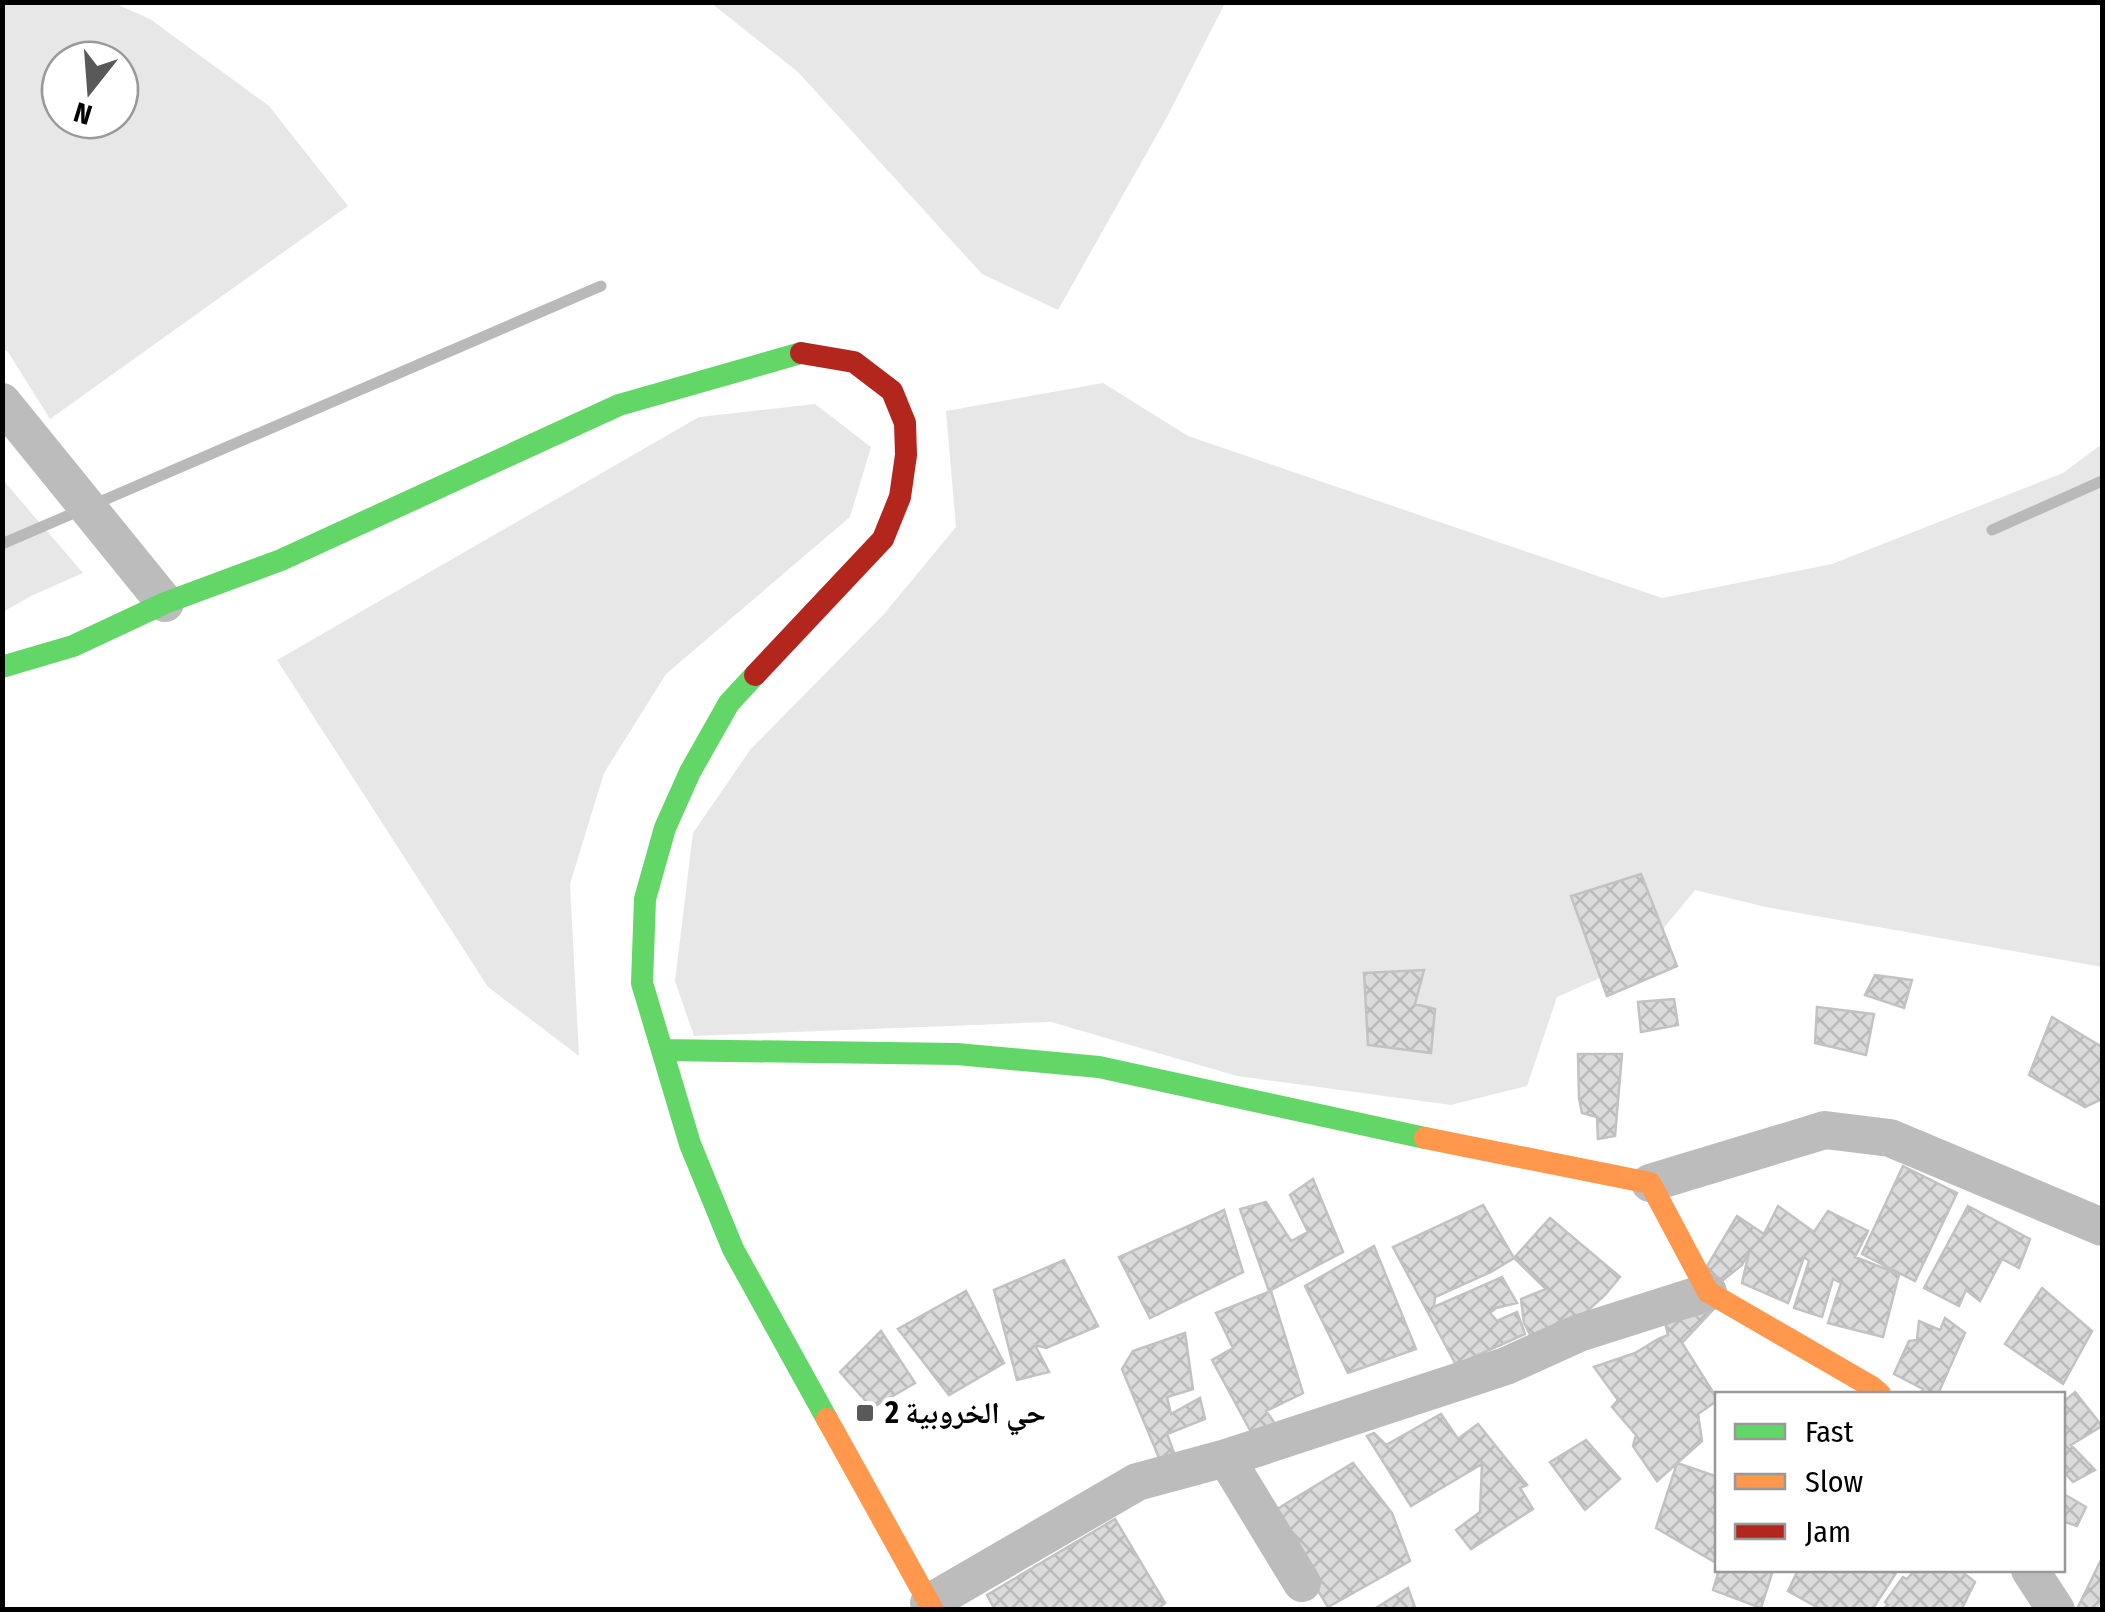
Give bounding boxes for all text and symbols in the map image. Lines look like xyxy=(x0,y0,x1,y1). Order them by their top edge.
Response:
north arrow xyxy=(40,40,140,140)
text: N xyxy=(70,95,96,132)
legend xyxy=(1715,1392,2065,1572)
place label: حي الخروبية 2 xyxy=(884,1395,1046,1436)
marker: حي الخروبية 2 xyxy=(854,1402,876,1424)
text: Fast xyxy=(1805,1414,1854,1450)
text: Slow xyxy=(1805,1464,1863,1500)
text: Jam xyxy=(1805,1514,1851,1550)

